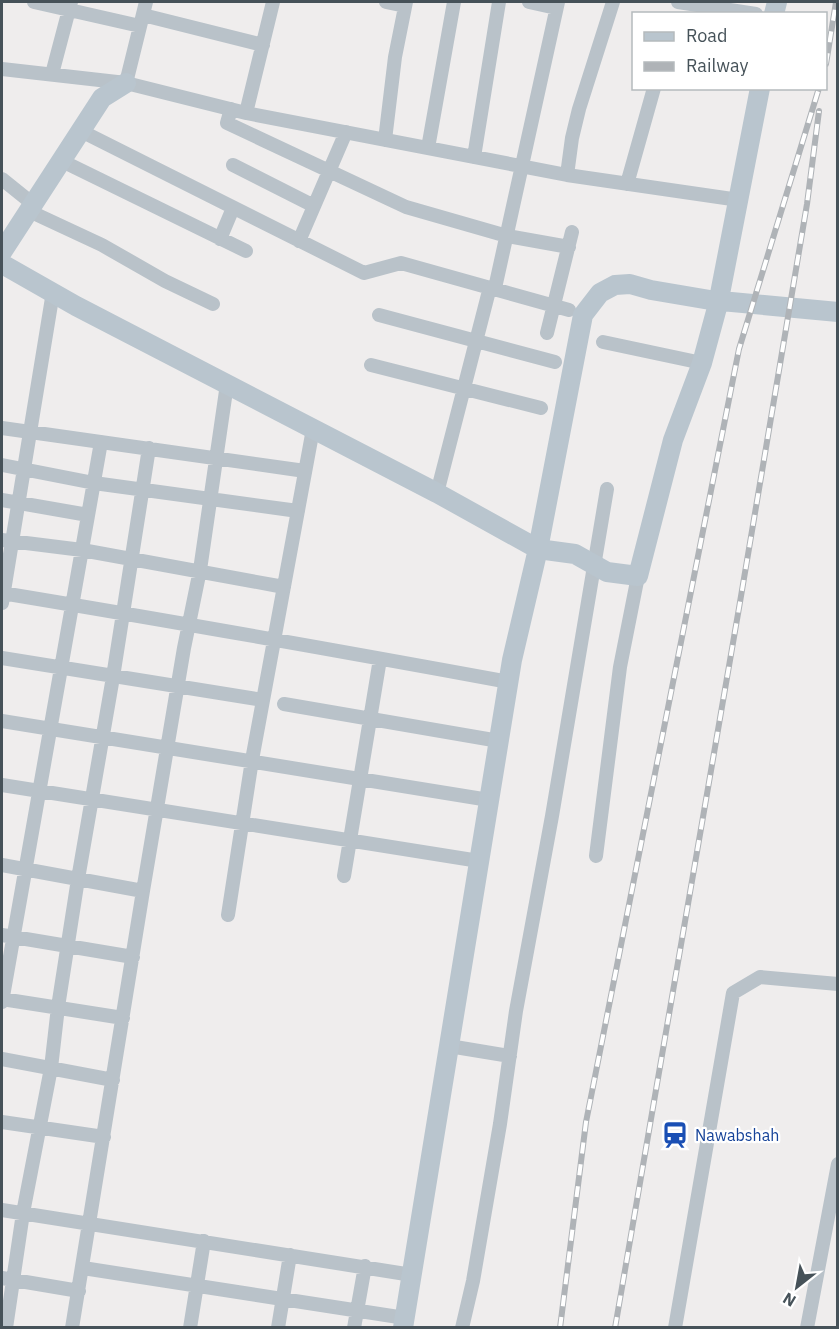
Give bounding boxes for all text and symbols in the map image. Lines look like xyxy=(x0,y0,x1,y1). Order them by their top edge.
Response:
legend xyxy=(632,12,827,90)
text: Road xyxy=(686,24,727,47)
text: Railway xyxy=(686,54,748,77)
station icon: Nawabshah xyxy=(660,1120,690,1150)
place label: Nawabshah xyxy=(695,1125,779,1145)
north arrow xyxy=(767,1257,827,1317)
text: N xyxy=(779,1288,799,1311)

